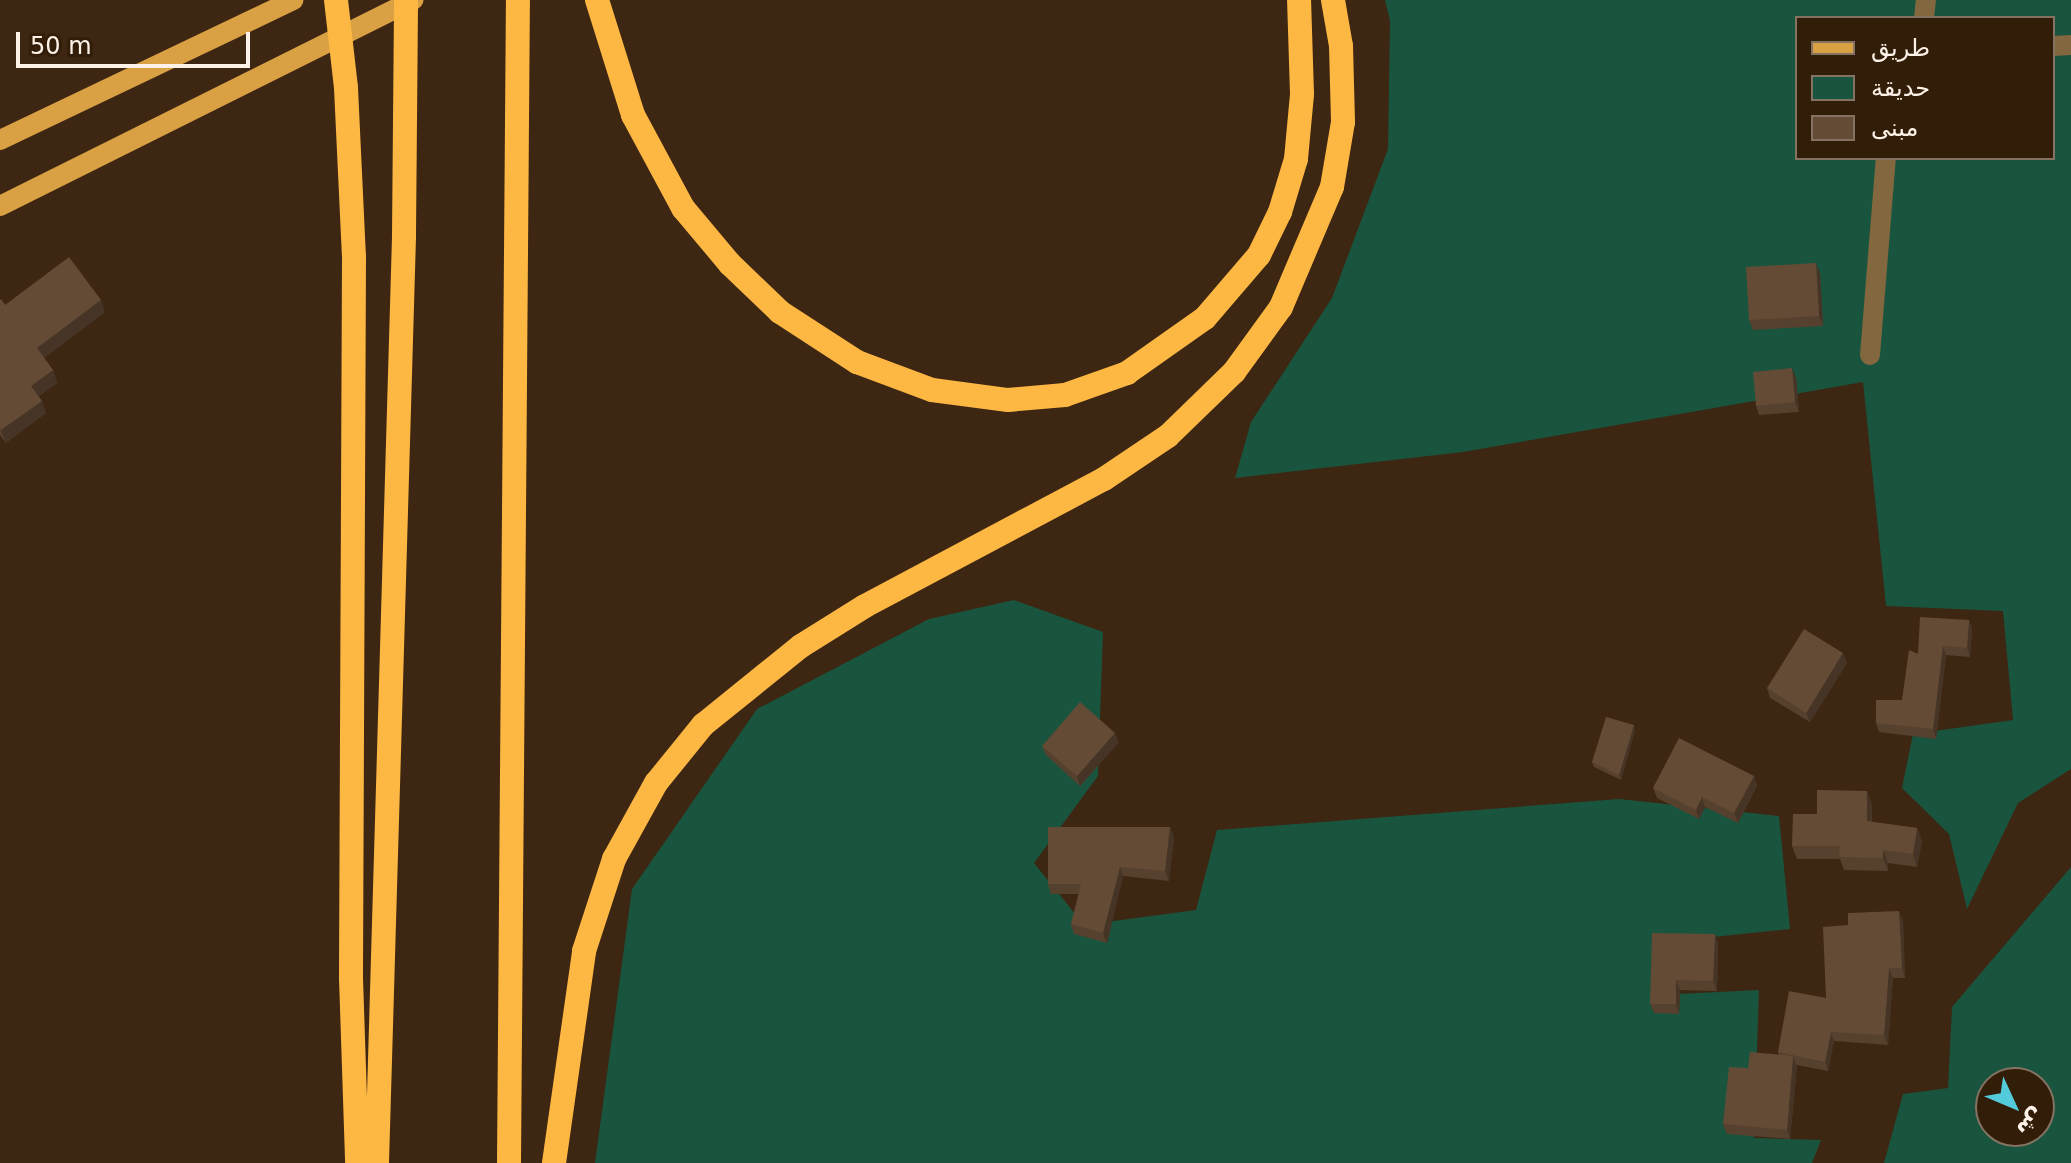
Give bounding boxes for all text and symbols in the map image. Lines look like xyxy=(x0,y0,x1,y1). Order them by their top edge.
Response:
scale bar xyxy=(20,16,254,66)
legend xyxy=(1795,16,2055,160)
text: 50 m xyxy=(30,32,92,60)
text: طريق xyxy=(1871,34,1930,62)
text: حديقة xyxy=(1871,74,1930,102)
text: مبنى xyxy=(1871,114,1918,142)
north arrow xyxy=(1975,1067,2055,1147)
text: ش xyxy=(2012,1103,2051,1142)

